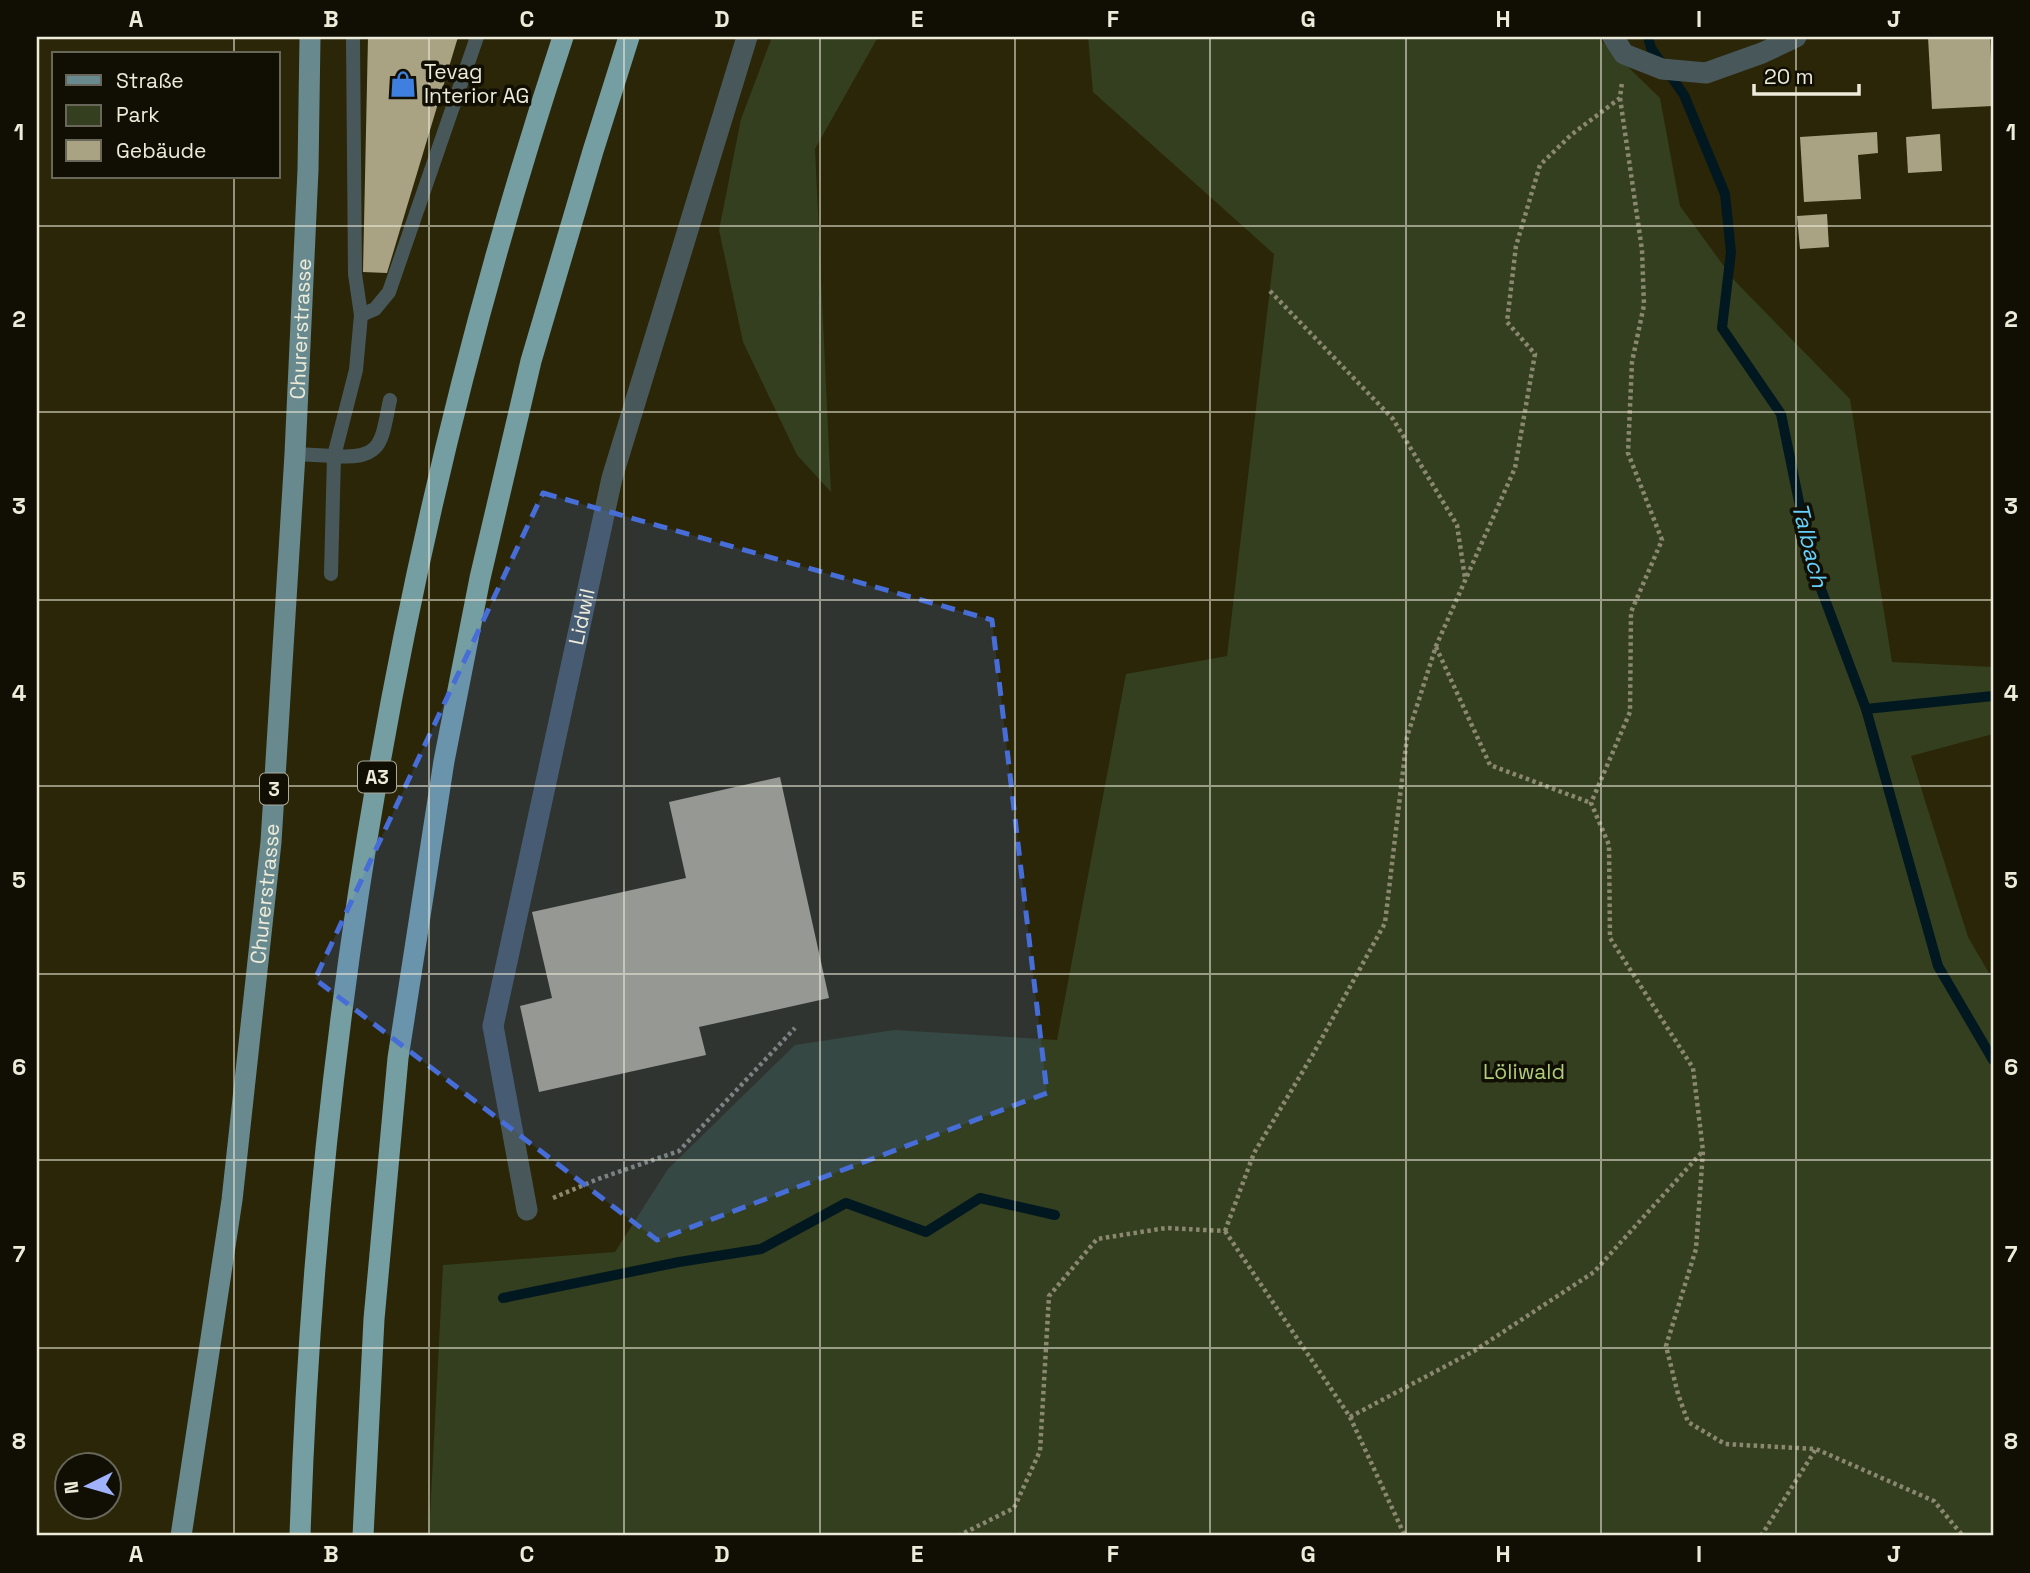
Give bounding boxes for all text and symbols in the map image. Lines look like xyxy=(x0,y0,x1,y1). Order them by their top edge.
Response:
text: A xyxy=(129,4,144,34)
text: B xyxy=(323,4,339,34)
text: C xyxy=(520,4,534,34)
text: D xyxy=(714,4,730,34)
text: E xyxy=(911,4,923,34)
text: F xyxy=(1107,4,1119,34)
text: G xyxy=(1300,4,1316,34)
text: H xyxy=(1495,4,1511,34)
text: I xyxy=(1696,4,1702,34)
text: J xyxy=(1887,4,1901,34)
legend xyxy=(52,52,280,178)
scale bar xyxy=(1754,52,1858,96)
place label: Tevag Interior AG xyxy=(424,58,529,109)
text: 20 m xyxy=(1764,63,1814,90)
text: Straße xyxy=(116,67,184,94)
shop icon: Tevag Interior AG xyxy=(388,69,418,99)
text: Park xyxy=(116,101,160,128)
text: 1 xyxy=(14,117,24,147)
text: 1 xyxy=(2006,117,2016,147)
text: Gebäude xyxy=(116,137,206,164)
street label: Churerstrasse xyxy=(284,258,317,400)
text: 2 xyxy=(12,304,26,334)
text: 2 xyxy=(2004,304,2018,334)
text: 3 xyxy=(12,491,26,521)
text: 3 xyxy=(2004,491,2018,521)
water label: Talbach xyxy=(1785,500,1835,591)
street label: Lidwil xyxy=(562,586,601,647)
text: 4 xyxy=(12,678,27,708)
text: 4 xyxy=(2004,678,2019,708)
road number: A3 xyxy=(358,762,396,792)
road number: 3 xyxy=(260,774,288,804)
street label: Churerstrasse xyxy=(244,822,285,965)
text: 5 xyxy=(12,865,26,895)
text: 5 xyxy=(2004,865,2018,895)
text: 6 xyxy=(12,1052,26,1082)
text: 6 xyxy=(2004,1052,2018,1082)
park label: Löliwald xyxy=(1483,1058,1565,1085)
text: 7 xyxy=(13,1239,26,1269)
text: 7 xyxy=(2005,1239,2018,1269)
text: 8 xyxy=(12,1426,26,1456)
text: 8 xyxy=(2004,1426,2018,1456)
north arrow xyxy=(52,1450,122,1520)
text: N xyxy=(59,1480,85,1495)
text: A xyxy=(129,1539,144,1569)
text: B xyxy=(323,1539,339,1569)
text: C xyxy=(520,1539,534,1569)
text: D xyxy=(714,1539,730,1569)
text: E xyxy=(911,1539,923,1569)
text: F xyxy=(1107,1539,1119,1569)
text: G xyxy=(1300,1539,1316,1569)
text: H xyxy=(1495,1539,1511,1569)
text: I xyxy=(1696,1539,1702,1569)
text: J xyxy=(1887,1539,1901,1569)

